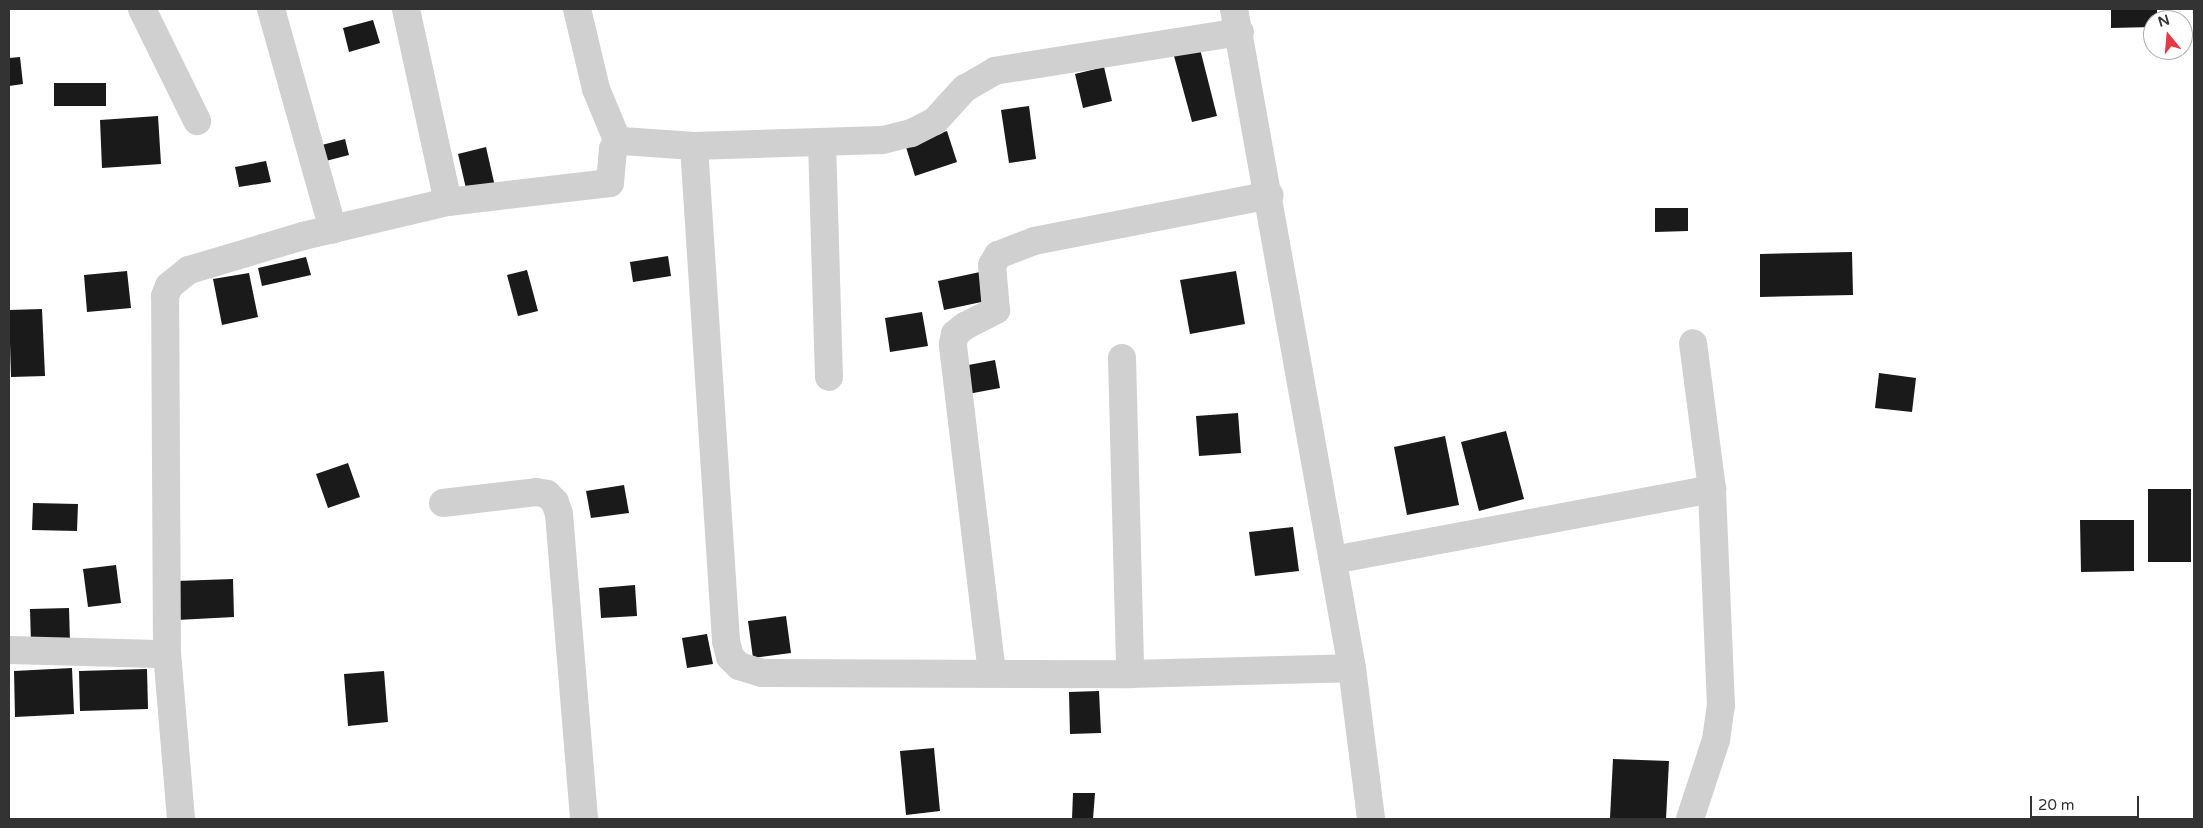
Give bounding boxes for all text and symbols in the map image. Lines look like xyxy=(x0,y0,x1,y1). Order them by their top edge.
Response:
north arrow xyxy=(2143,10,2193,60)
text: N xyxy=(2156,11,2172,31)
scale bar xyxy=(2033,786,2142,818)
text: 20 m xyxy=(2038,796,2075,814)

